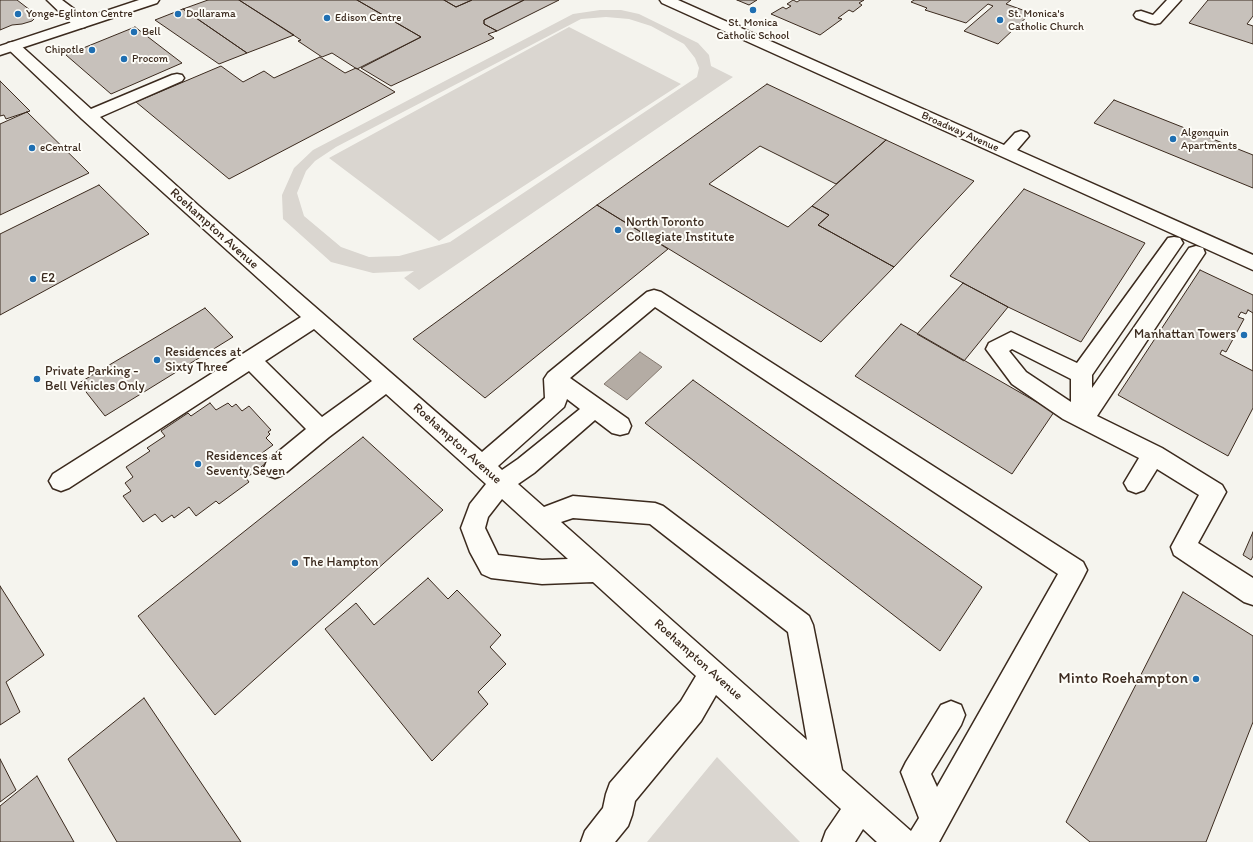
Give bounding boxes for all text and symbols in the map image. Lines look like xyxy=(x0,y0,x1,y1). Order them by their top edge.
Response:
marker: St. Monica Catholic School xyxy=(748,5,758,15)
place label: Yonge-Eglinton Centre xyxy=(26,7,133,21)
place label: Dollarama xyxy=(186,7,236,21)
place label: St. Monica's Catholic Church xyxy=(1008,7,1084,33)
marker: Yonge-Eglinton Centre xyxy=(13,9,23,19)
marker: Dollarama xyxy=(173,9,183,19)
place label: Edison Centre xyxy=(335,11,401,25)
marker: Edison Centre xyxy=(322,13,332,23)
marker: St. Monica's Catholic Church xyxy=(995,15,1005,25)
place label: St. Monica Catholic School xyxy=(717,16,789,42)
place label: Bell xyxy=(142,25,161,39)
marker: Bell xyxy=(129,27,139,37)
place label: Chipotle xyxy=(45,43,84,57)
marker: Chipotle xyxy=(87,45,97,55)
place label: Procom xyxy=(132,52,168,66)
marker: Procom xyxy=(119,54,129,64)
street label: Broadway Avenue xyxy=(919,109,1001,155)
place label: Algonquin Apartments xyxy=(1181,126,1237,152)
marker: Algonquin Apartments xyxy=(1168,134,1178,144)
place label: eCentral xyxy=(40,141,81,155)
marker: eCentral xyxy=(27,143,37,153)
street label: Roehampton Avenue xyxy=(167,185,261,273)
place label: North Toronto Collegiate Institute xyxy=(626,215,735,246)
marker: North Toronto Collegiate Institute xyxy=(613,225,623,235)
place label: E2 xyxy=(41,271,55,287)
marker: E2 xyxy=(28,274,38,284)
place label: Manhattan Towers xyxy=(1134,327,1236,343)
marker: Manhattan Towers xyxy=(1239,330,1249,340)
place label: Residences at Sixty Three xyxy=(165,345,241,376)
marker: Residences at Sixty Three xyxy=(152,355,162,365)
place label: Private Parking - Bell Vehicles Only xyxy=(45,364,145,395)
marker: Private Parking - Bell Vehicles Only xyxy=(32,374,42,384)
street label: Roehampton Avenue xyxy=(410,400,504,488)
place label: Residences at Seventy Seven xyxy=(206,449,285,480)
marker: Residences at Seventy Seven xyxy=(193,459,203,469)
place label: The Hampton xyxy=(303,555,378,571)
marker: The Hampton xyxy=(290,558,300,568)
street label: Roehampton Avenue xyxy=(651,616,745,704)
place label: Minto Roehampton xyxy=(1058,669,1188,689)
marker: Minto Roehampton xyxy=(1191,674,1201,684)

